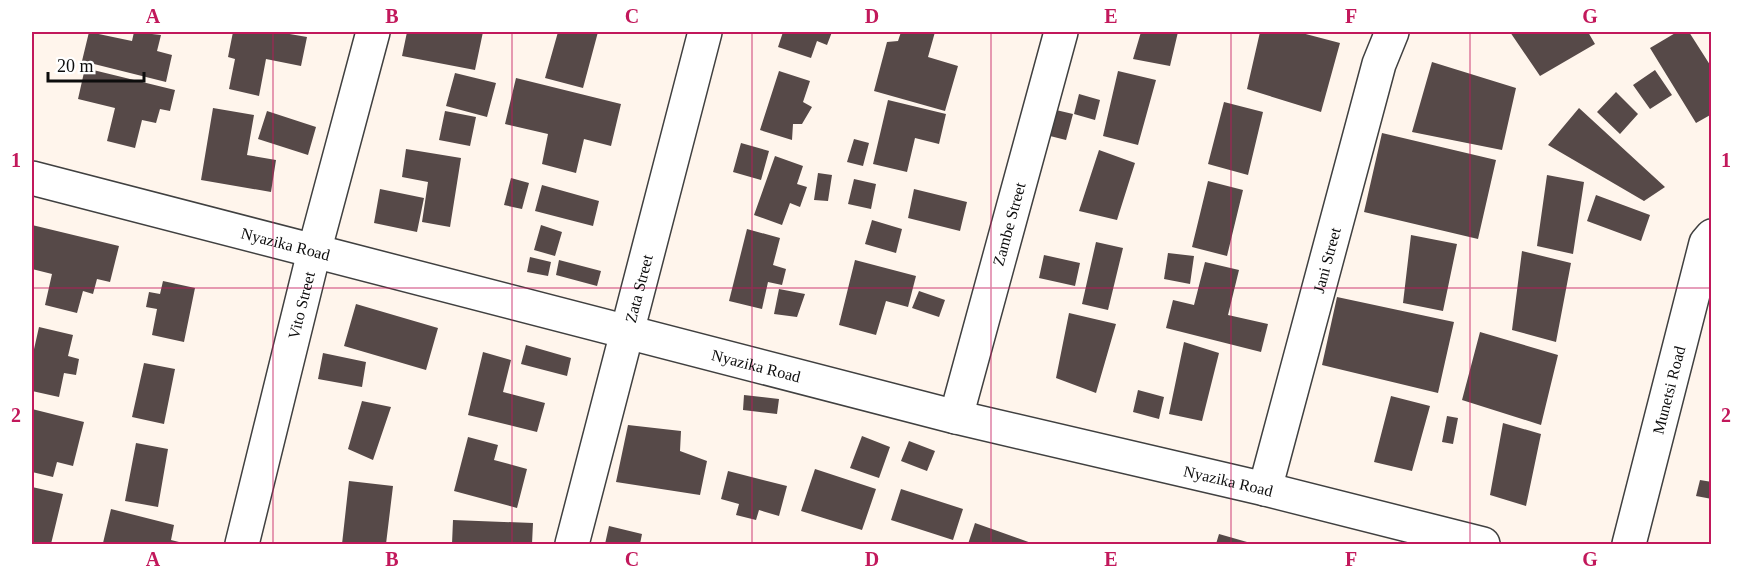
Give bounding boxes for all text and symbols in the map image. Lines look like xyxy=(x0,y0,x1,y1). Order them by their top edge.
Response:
text: A xyxy=(146,5,161,27)
text: B xyxy=(385,5,399,27)
text: C xyxy=(625,5,639,27)
text: D xyxy=(865,5,879,27)
text: E xyxy=(1104,5,1118,27)
text: F xyxy=(1345,5,1357,27)
text: G xyxy=(1582,5,1598,27)
scale bar xyxy=(48,45,144,83)
text: 20 m xyxy=(57,56,94,76)
text: 1 xyxy=(11,149,21,171)
text: 1 xyxy=(1721,149,1731,171)
street label: Zambe Street xyxy=(989,180,1028,268)
street label: Nyazika Road xyxy=(239,224,332,263)
street label: Jani Street xyxy=(1309,225,1343,295)
street label: Zata Street xyxy=(621,252,656,324)
street label: Vito Street xyxy=(284,269,318,341)
street label: Munetsi Road xyxy=(1649,344,1688,436)
street label: Nyazika Road xyxy=(710,346,802,385)
text: 2 xyxy=(11,404,21,426)
text: 2 xyxy=(1721,404,1731,426)
street label: Nyazika Road xyxy=(1182,462,1275,499)
text: A xyxy=(146,548,161,570)
text: B xyxy=(385,548,399,570)
text: C xyxy=(625,548,639,570)
text: D xyxy=(865,548,879,570)
text: E xyxy=(1104,548,1118,570)
text: F xyxy=(1345,548,1357,570)
text: G xyxy=(1582,548,1598,570)

